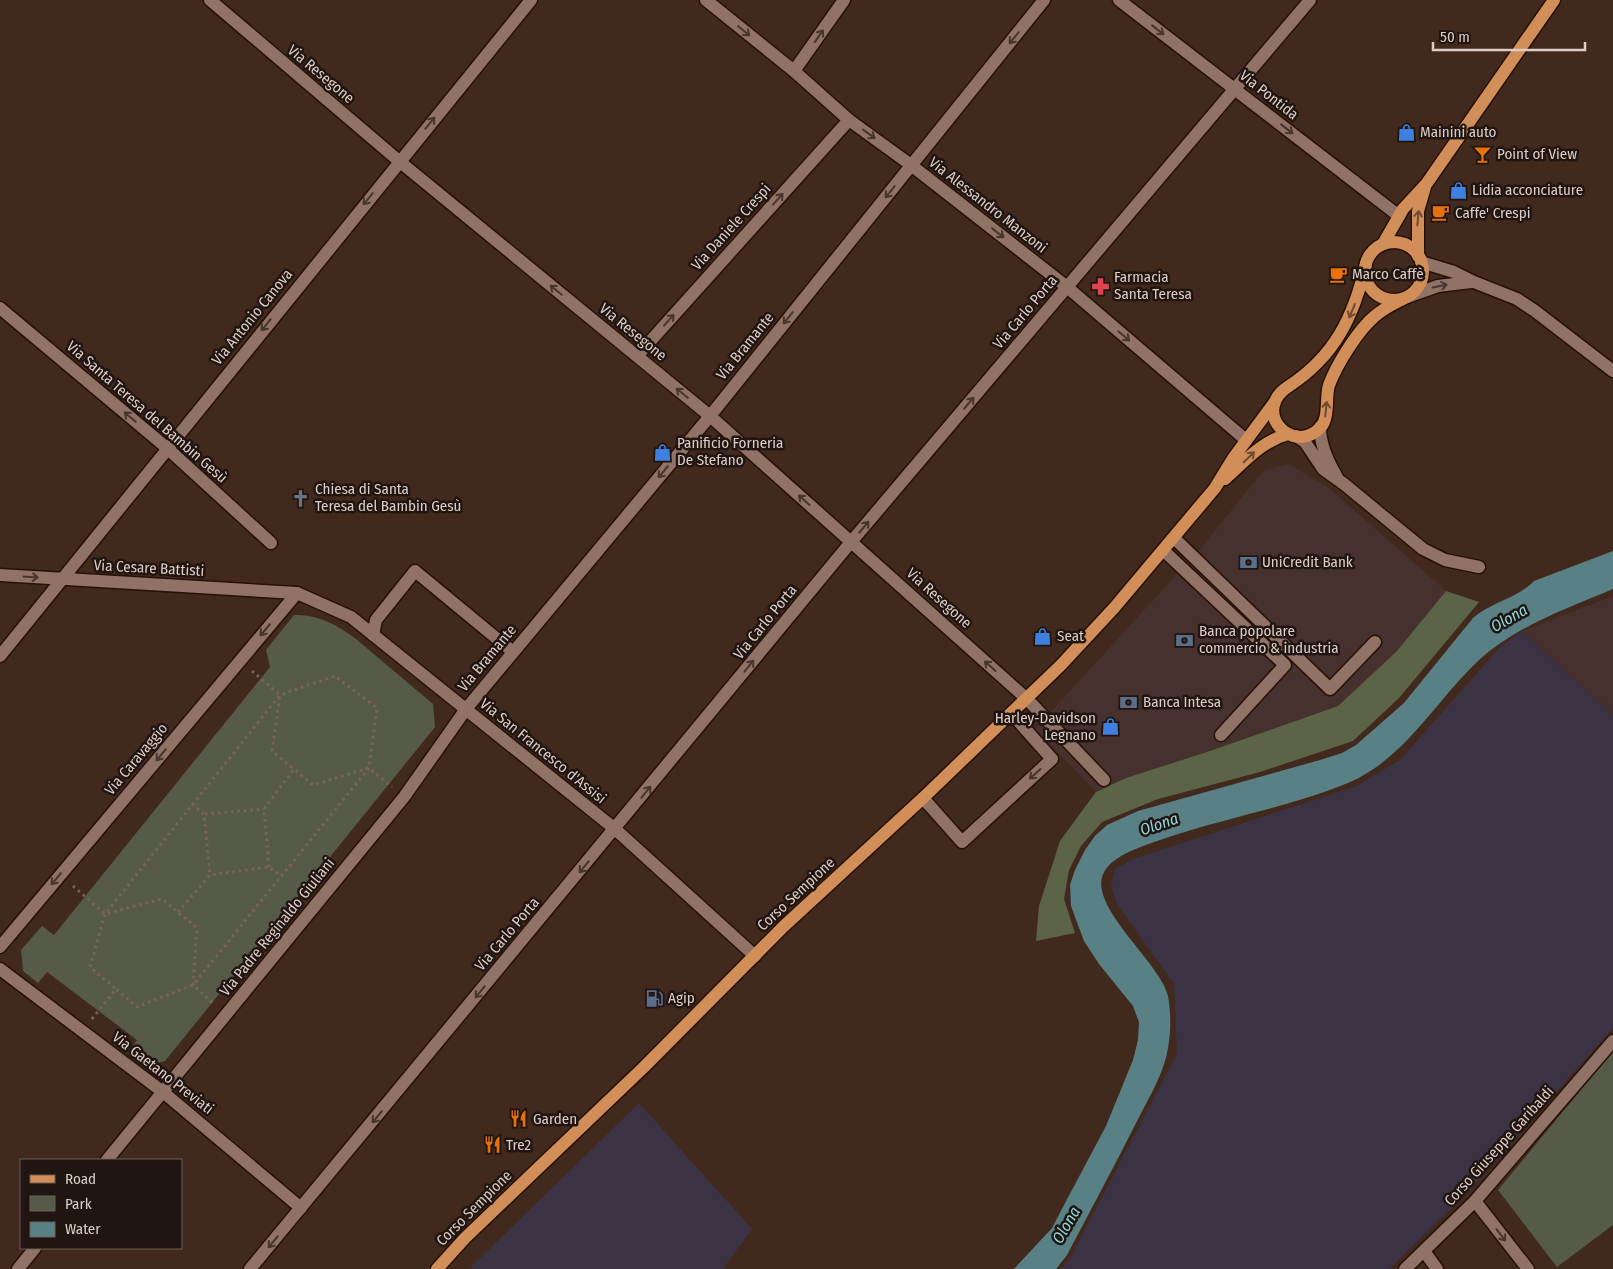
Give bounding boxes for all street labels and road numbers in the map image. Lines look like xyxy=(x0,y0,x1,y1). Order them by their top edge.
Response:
street label: Via Resegone xyxy=(284,41,358,107)
street label: Via Pontida xyxy=(1236,66,1302,124)
street label: Via Alessandro Manzoni xyxy=(925,153,1051,257)
street label: Via Daniele Crespi xyxy=(688,180,774,274)
street label: Via Antonio Canova xyxy=(208,265,296,369)
street label: Via Carlo Porta xyxy=(989,272,1061,352)
street label: Via Resegone xyxy=(596,299,670,365)
street label: Via Bramante xyxy=(712,309,778,383)
street label: Via Santa Teresa del Bambin Gesù xyxy=(63,337,231,487)
street label: Via Cesare Battisti xyxy=(93,556,205,580)
street label: Via Resegone xyxy=(903,564,975,632)
street label: Via Carlo Porta xyxy=(730,581,800,663)
street label: Via Bramante xyxy=(454,621,520,695)
street label: Via San Francesco d'Assisi xyxy=(476,695,610,807)
street label: Via Caravaggio xyxy=(101,719,171,799)
street label: Via Padre Reginaldo Giuliani xyxy=(216,854,338,1000)
street label: Corso Sempione xyxy=(754,854,838,934)
street label: Via Carlo Porta xyxy=(471,894,543,974)
street label: Via Gaetano Previati xyxy=(109,1028,217,1118)
street label: Corso Giuseppe Garibaldi xyxy=(1441,1082,1557,1210)
street label: Corso Sempione xyxy=(432,1166,516,1250)

